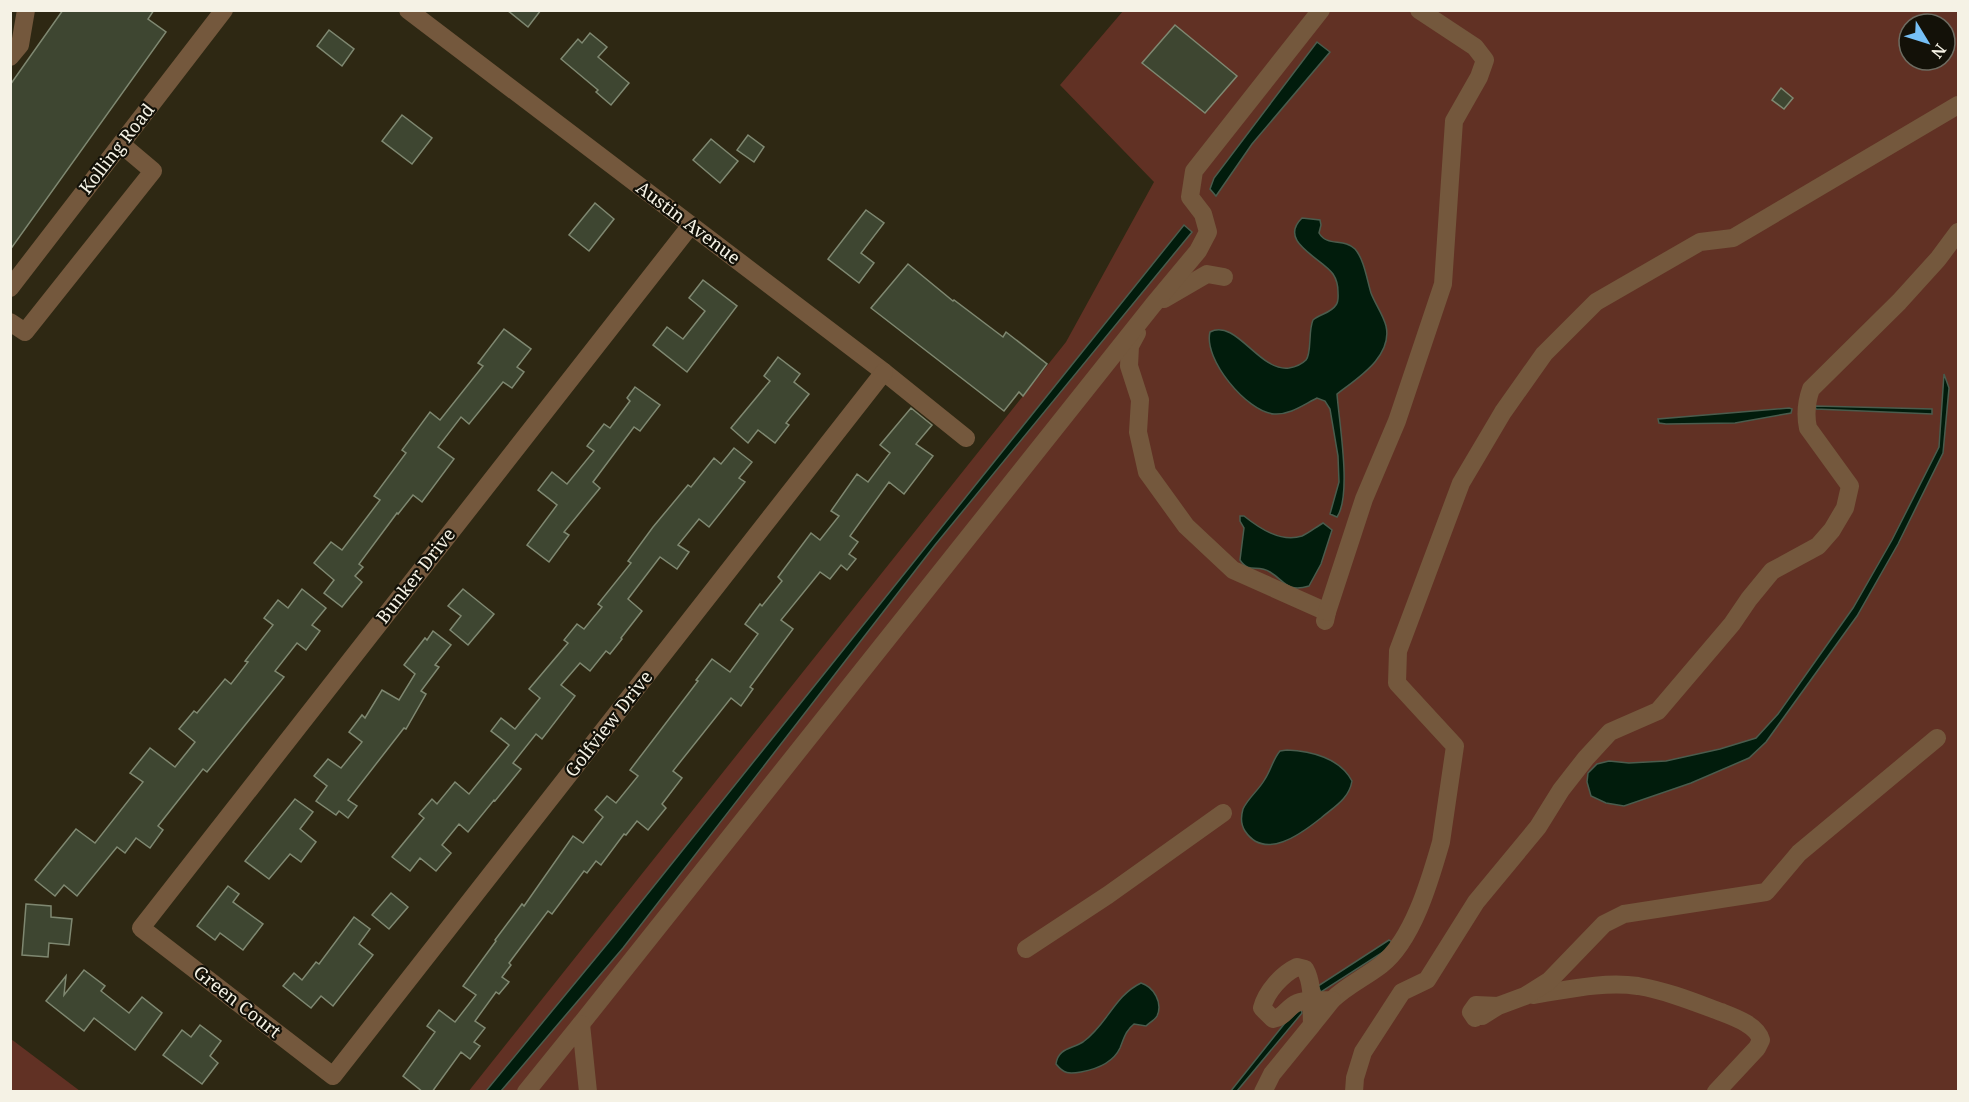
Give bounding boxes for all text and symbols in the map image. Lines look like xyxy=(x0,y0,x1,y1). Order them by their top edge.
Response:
north arrow xyxy=(1897,12,1957,72)
text: N xyxy=(1926,39,1951,63)
street label: Kolling Road xyxy=(73,98,159,199)
street label: Austin Avenue xyxy=(632,175,746,269)
street label: Bunker Drive xyxy=(370,523,460,628)
street label: Golfview Drive xyxy=(559,665,657,782)
street label: Green Court xyxy=(189,960,286,1043)

